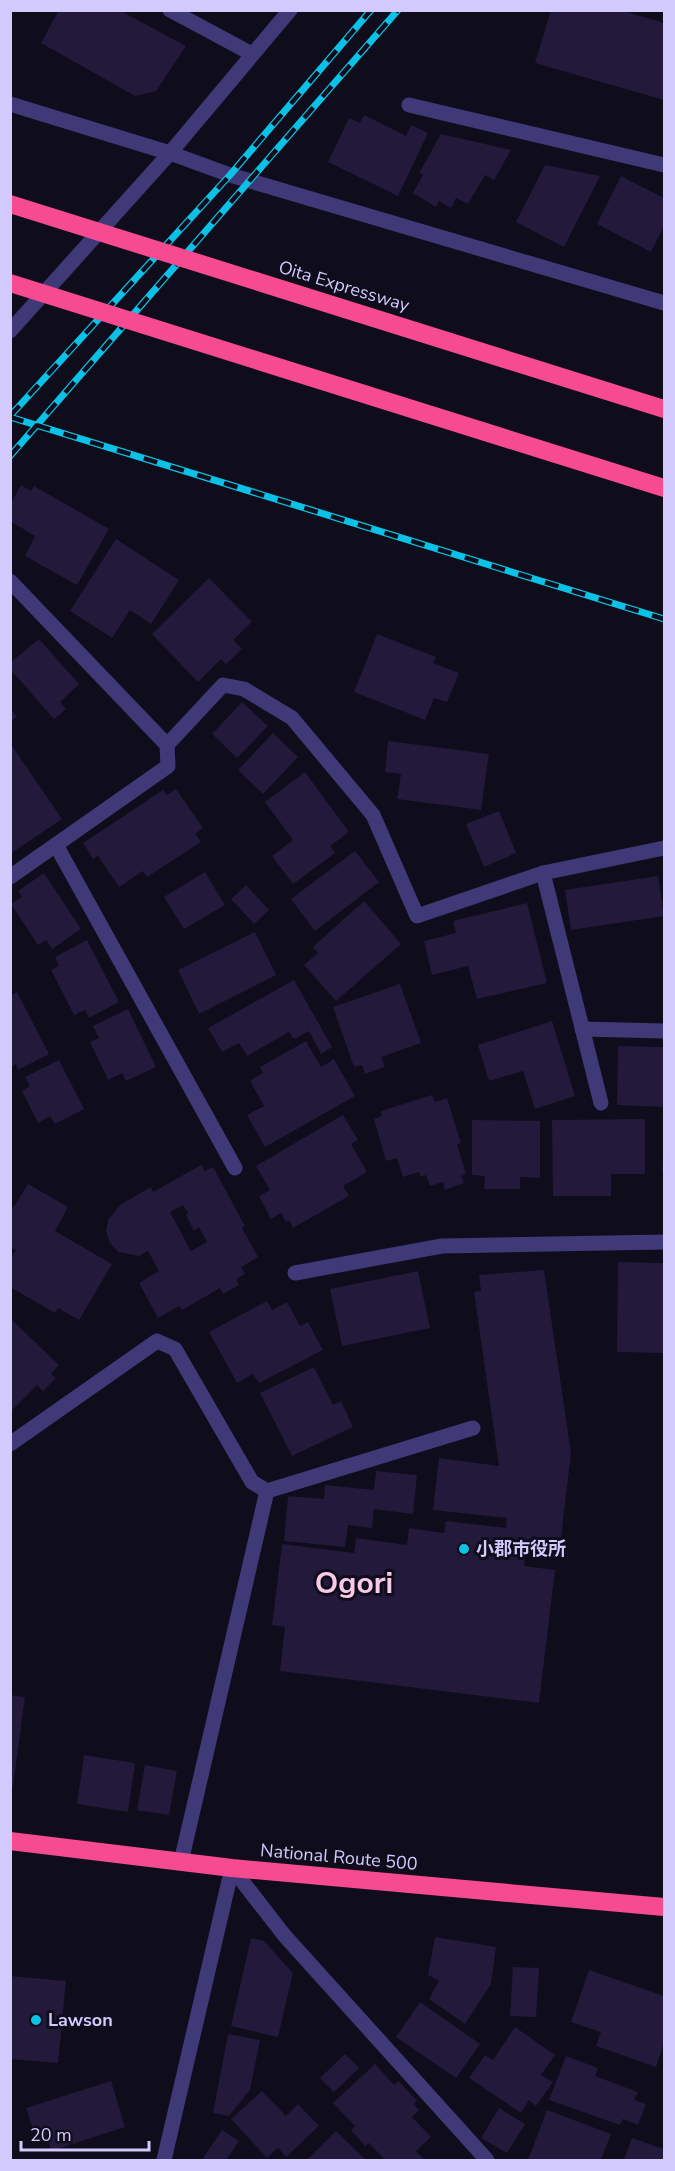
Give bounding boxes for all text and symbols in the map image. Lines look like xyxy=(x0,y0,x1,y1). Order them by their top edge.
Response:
street label: Oita Expressway xyxy=(276,255,413,318)
place label: 小郡市役所 xyxy=(476,1537,566,1561)
marker: 小郡市役所 xyxy=(457,1542,471,1556)
district label: Ogori xyxy=(315,1563,393,1604)
street label: National Route 500 xyxy=(259,1838,419,1876)
place label: Lawson xyxy=(48,2008,113,2032)
marker: Lawson xyxy=(29,2013,43,2027)
scale bar xyxy=(21,2114,148,2152)
text: 20 m xyxy=(30,2123,72,2147)

